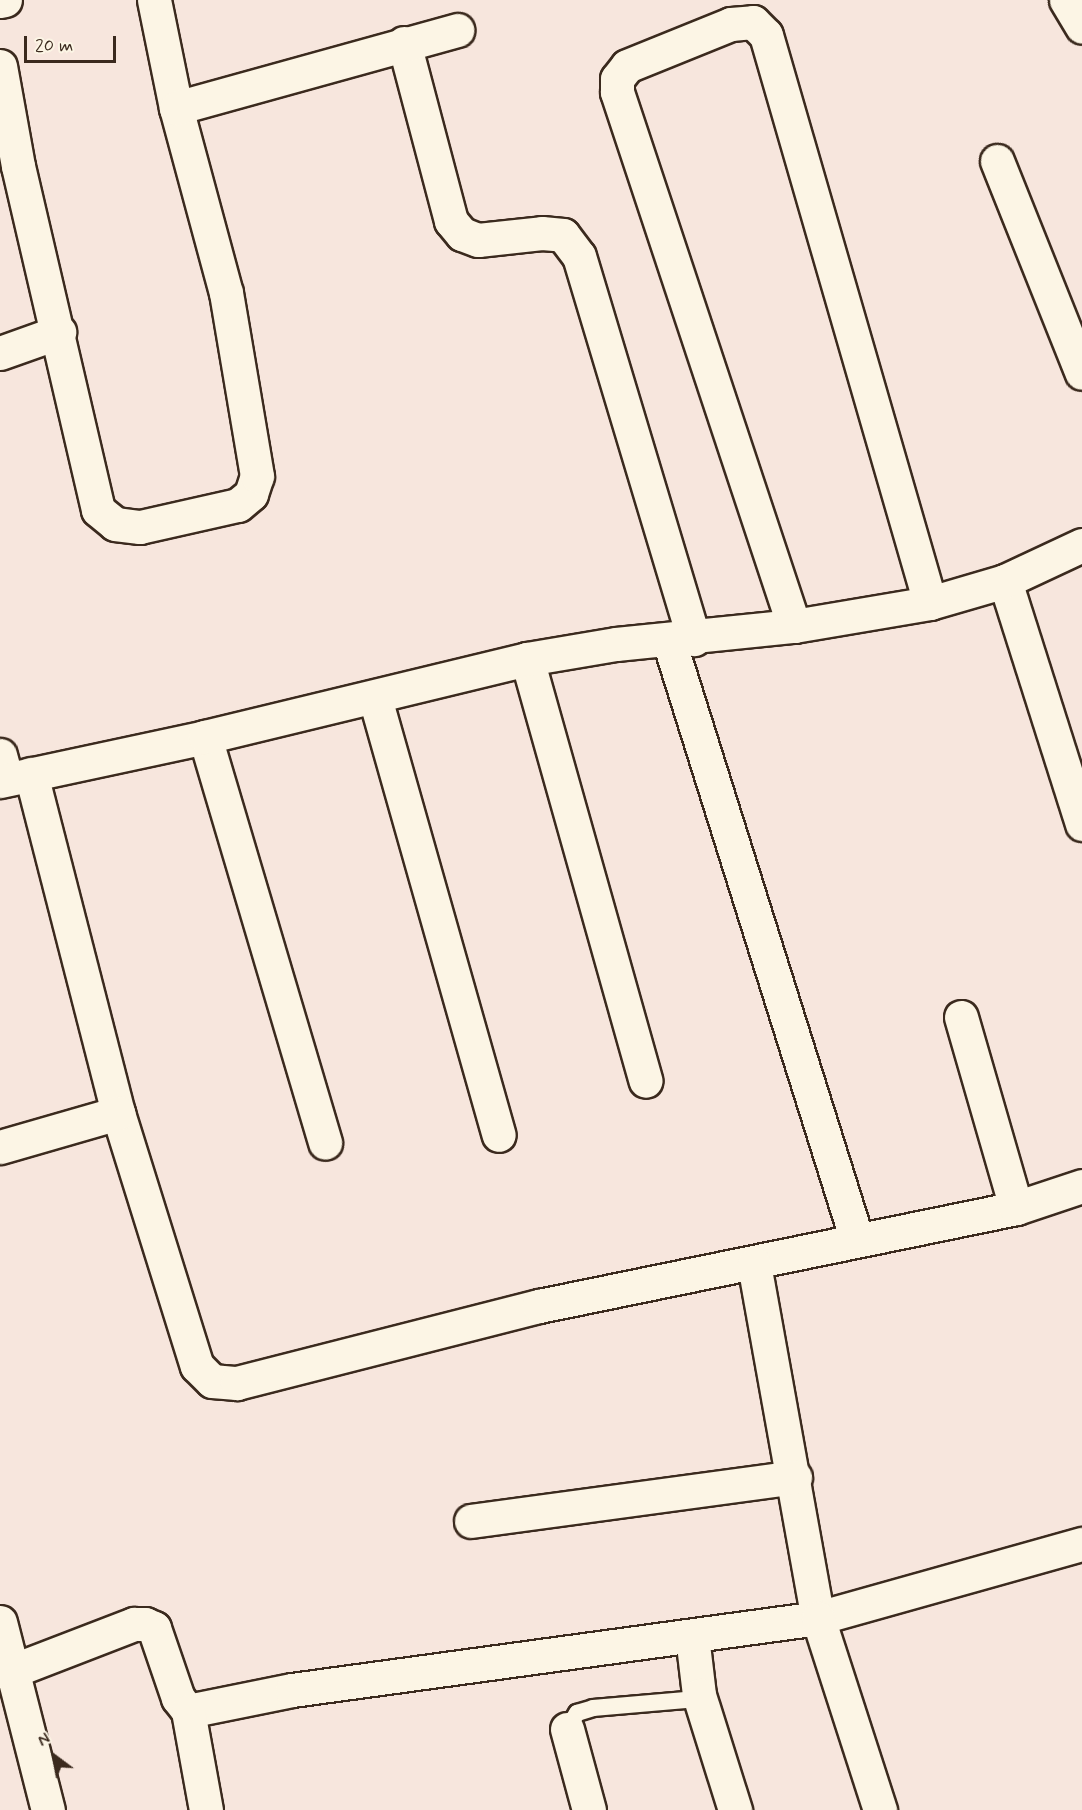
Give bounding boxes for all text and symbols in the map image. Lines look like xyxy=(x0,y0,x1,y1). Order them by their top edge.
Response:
scale bar xyxy=(27,24,118,62)
text: 20 m xyxy=(35,34,73,58)
north arrow xyxy=(24,1726,84,1786)
text: N xyxy=(34,1729,54,1752)

